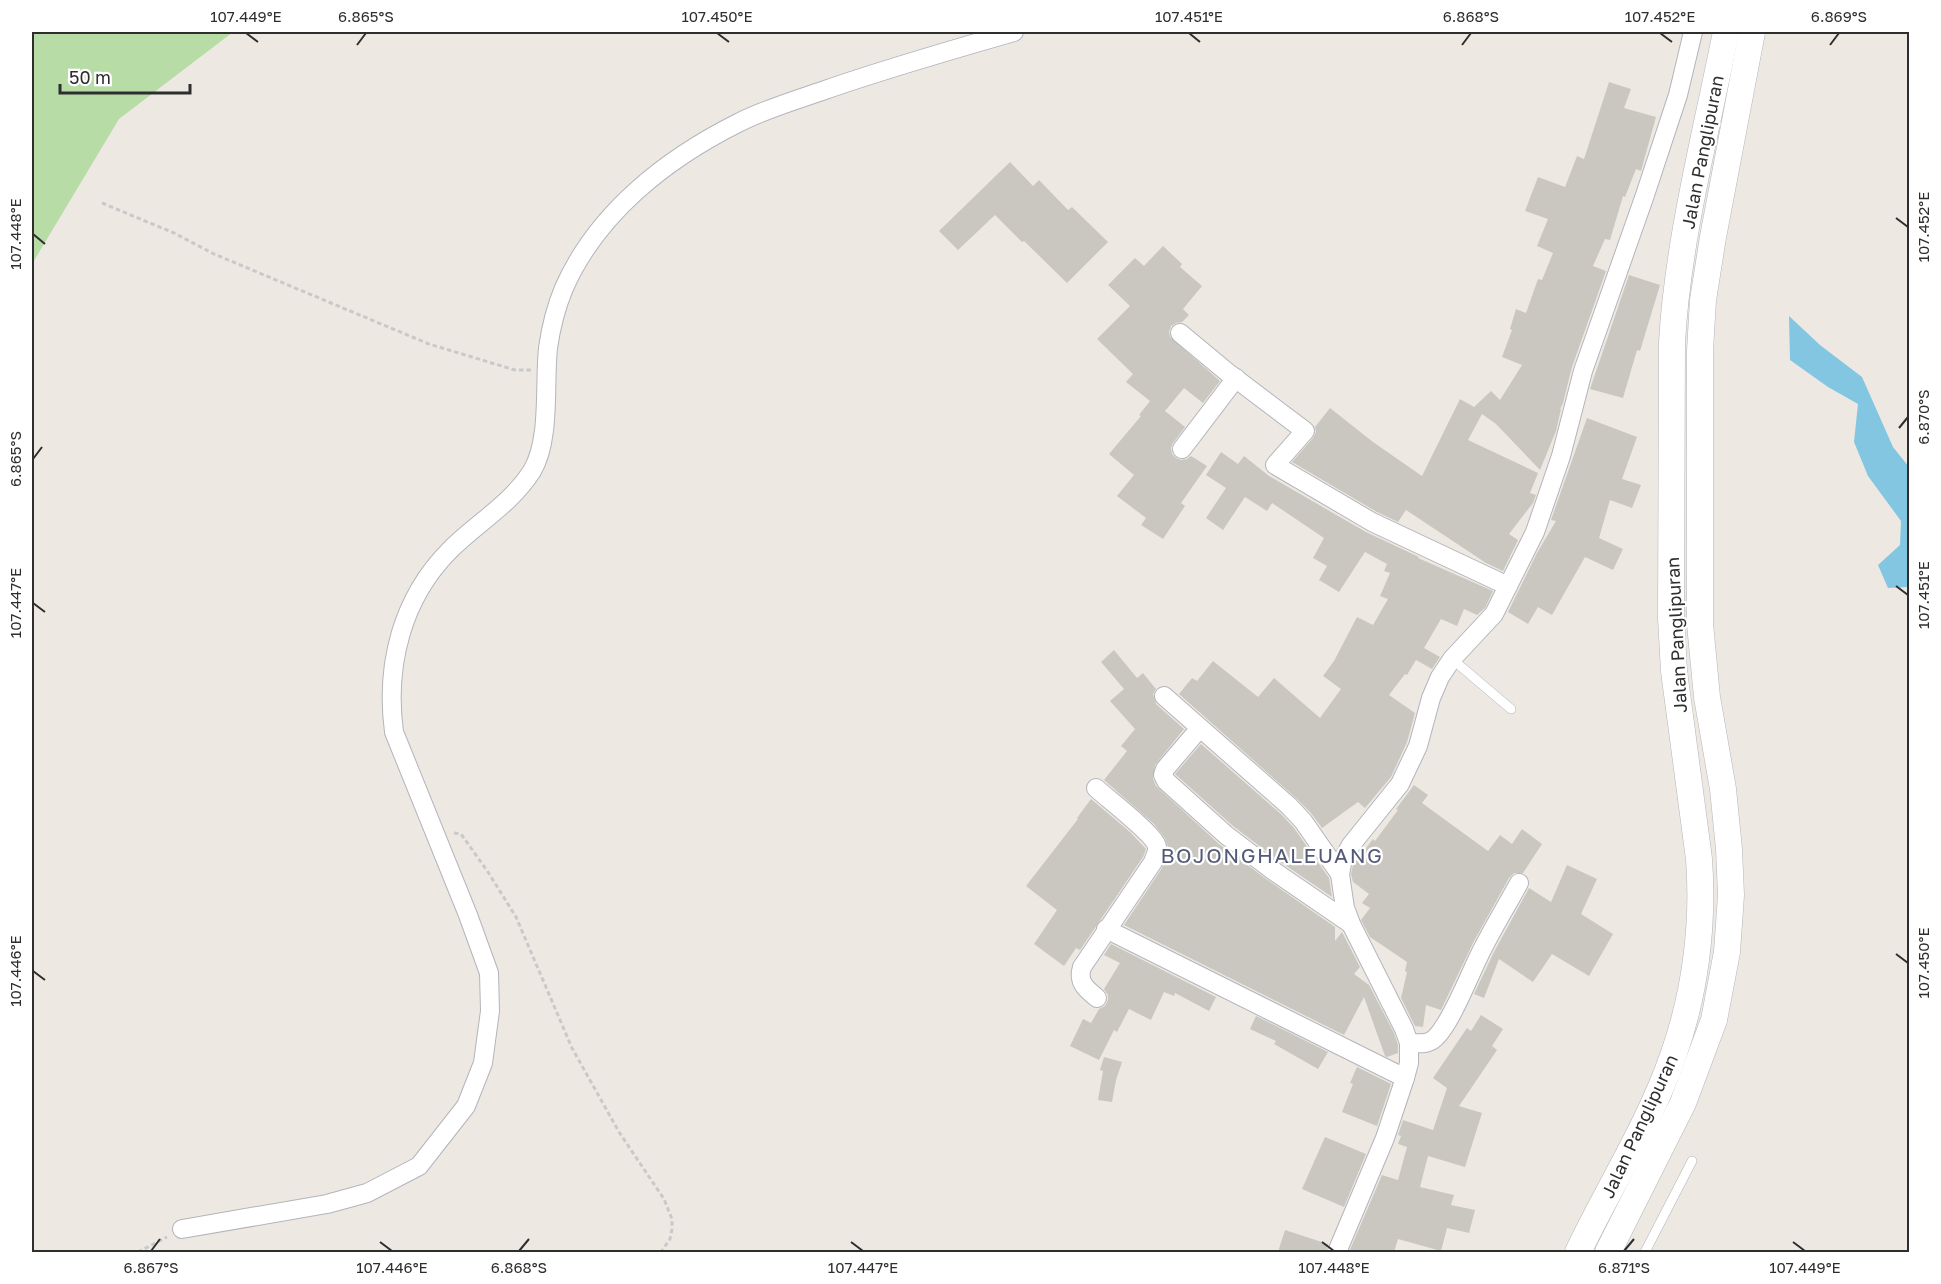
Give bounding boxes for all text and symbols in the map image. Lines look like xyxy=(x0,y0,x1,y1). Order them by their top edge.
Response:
text: 107.449°E xyxy=(210,7,282,25)
text: 6.865°S xyxy=(338,7,394,25)
text: 107.450°E xyxy=(681,7,753,25)
text: 107.451°E xyxy=(1155,7,1223,25)
text: 6.868°S xyxy=(1443,7,1499,25)
text: 107.452°E xyxy=(1625,7,1695,25)
text: 6.869°S xyxy=(1811,7,1867,25)
scale bar xyxy=(60,57,190,95)
text: 50 m xyxy=(69,66,111,88)
street label: Jalan Panglipuran xyxy=(1676,73,1728,231)
text: 107.452°E xyxy=(1914,192,1932,262)
text: 107.448°E xyxy=(6,198,24,270)
text: 6.870°S xyxy=(1914,389,1932,445)
text: 6.865°S xyxy=(6,431,24,487)
street label: Jalan Panglipuran xyxy=(1661,556,1691,714)
text: 107.451°E xyxy=(1914,561,1932,629)
text: 107.447°E xyxy=(6,568,24,638)
district label: BOJONGHALEUANG xyxy=(1161,842,1383,868)
text: 107.450°E xyxy=(1914,927,1932,999)
text: 107.446°E xyxy=(6,935,24,1007)
street label: Jalan Panglipuran xyxy=(1596,1051,1682,1201)
text: 6.867°S xyxy=(123,1258,179,1276)
text: 107.446°E xyxy=(356,1258,428,1276)
text: 6.868°S xyxy=(491,1258,547,1276)
text: 107.447°E xyxy=(828,1258,898,1276)
text: 107.448°E xyxy=(1298,1258,1370,1276)
text: 6.871°S xyxy=(1598,1258,1650,1276)
text: 107.449°E xyxy=(1769,1258,1841,1276)

